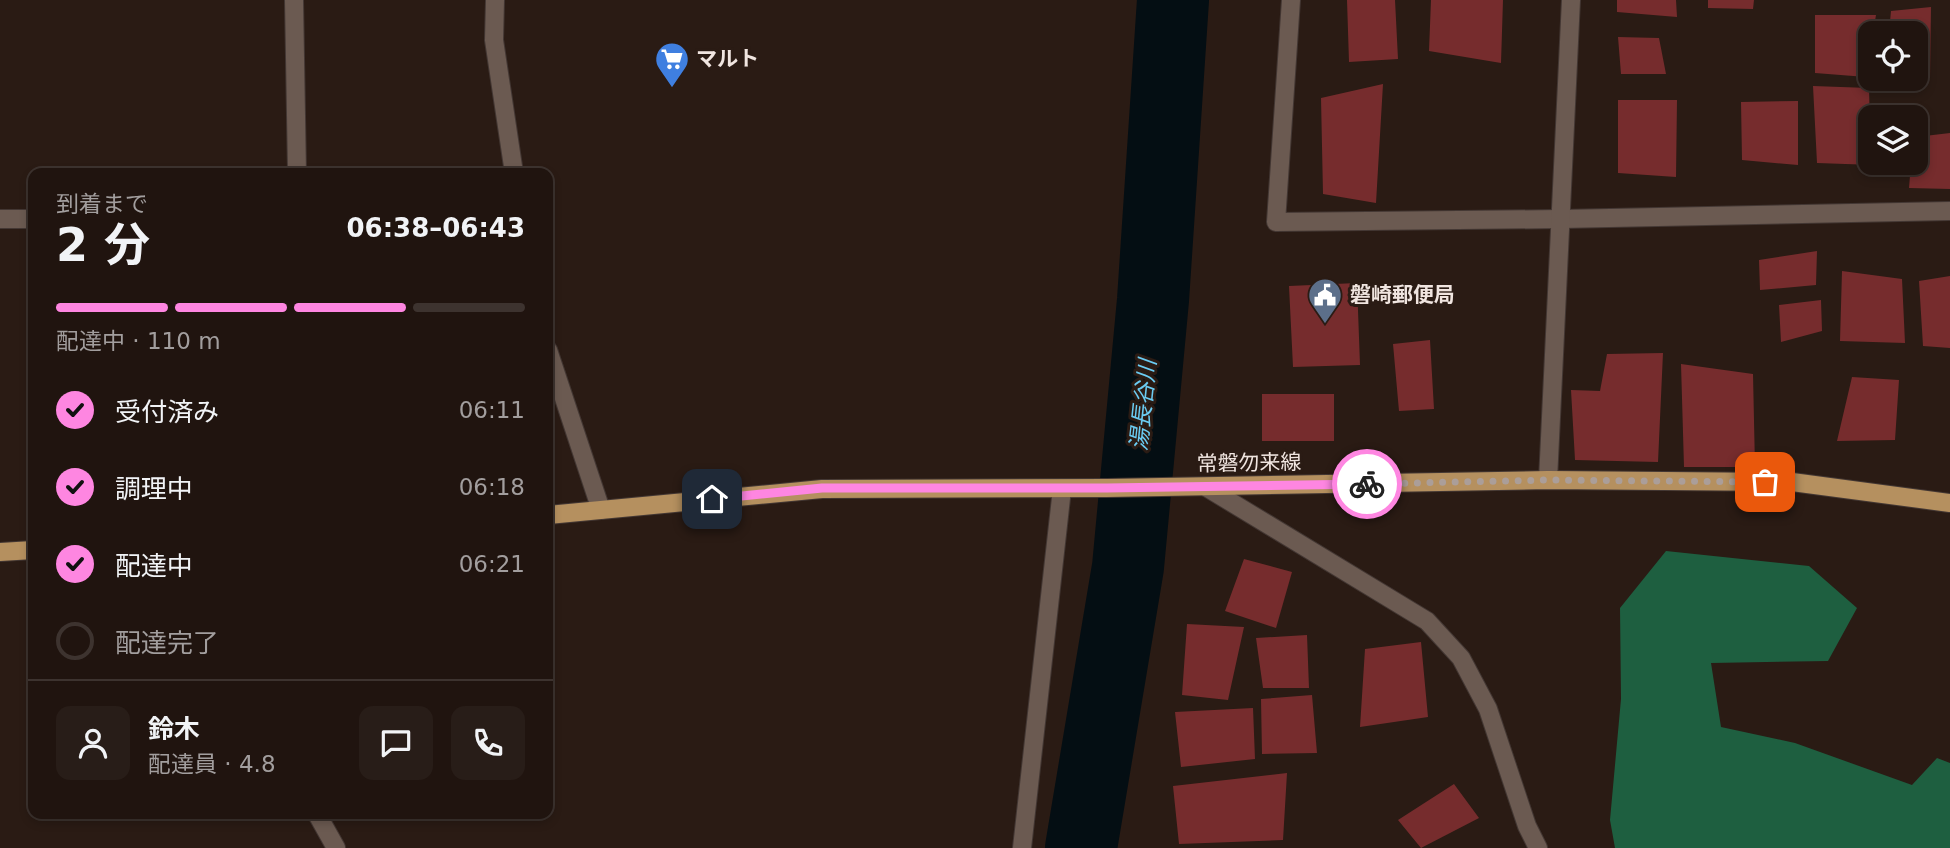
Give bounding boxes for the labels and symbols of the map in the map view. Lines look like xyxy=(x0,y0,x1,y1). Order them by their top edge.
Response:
supermarket icon: マルト xyxy=(653,40,691,89)
place label: マルト xyxy=(696,47,759,71)
public building icon: 磐崎郵便局 xyxy=(1306,276,1344,325)
place label: 磐崎郵便局 xyxy=(1350,283,1455,307)
water label: 湯長谷川 xyxy=(1125,355,1161,452)
courier xyxy=(1332,449,1402,519)
street label: 常磐勿来線 xyxy=(1196,450,1302,476)
pin xyxy=(1735,452,1795,512)
pin xyxy=(682,469,742,529)

